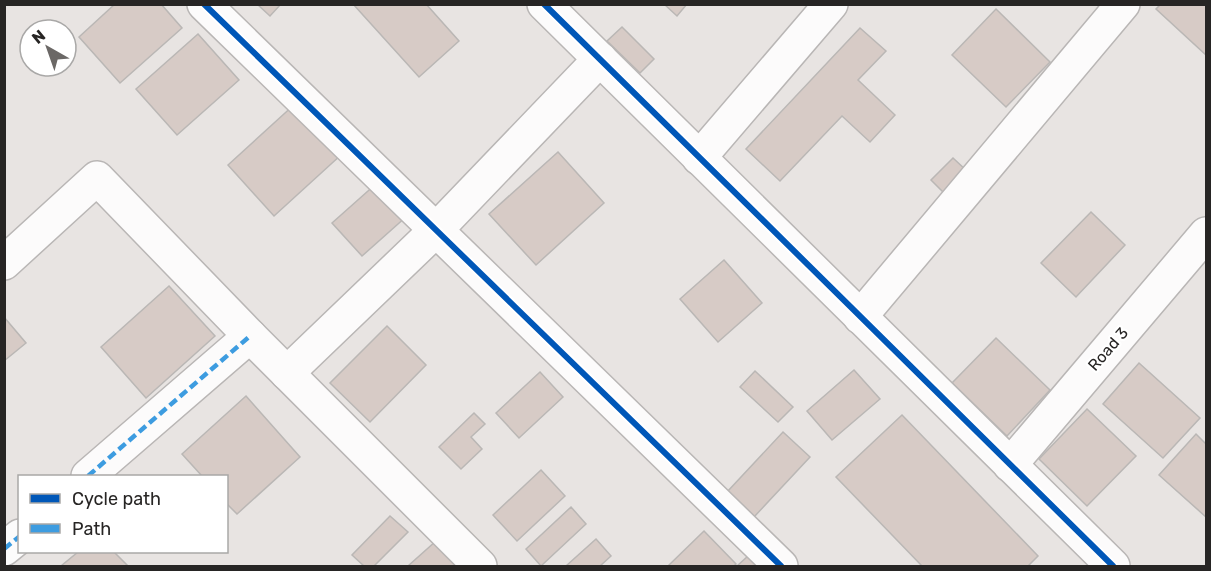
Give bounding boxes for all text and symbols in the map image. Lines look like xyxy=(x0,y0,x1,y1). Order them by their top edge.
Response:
north arrow xyxy=(18,18,78,78)
text: N xyxy=(28,26,49,48)
street label: Road 3 xyxy=(1084,323,1132,375)
legend xyxy=(18,475,228,553)
text: Cycle path xyxy=(72,488,161,510)
text: Path xyxy=(72,518,111,540)

